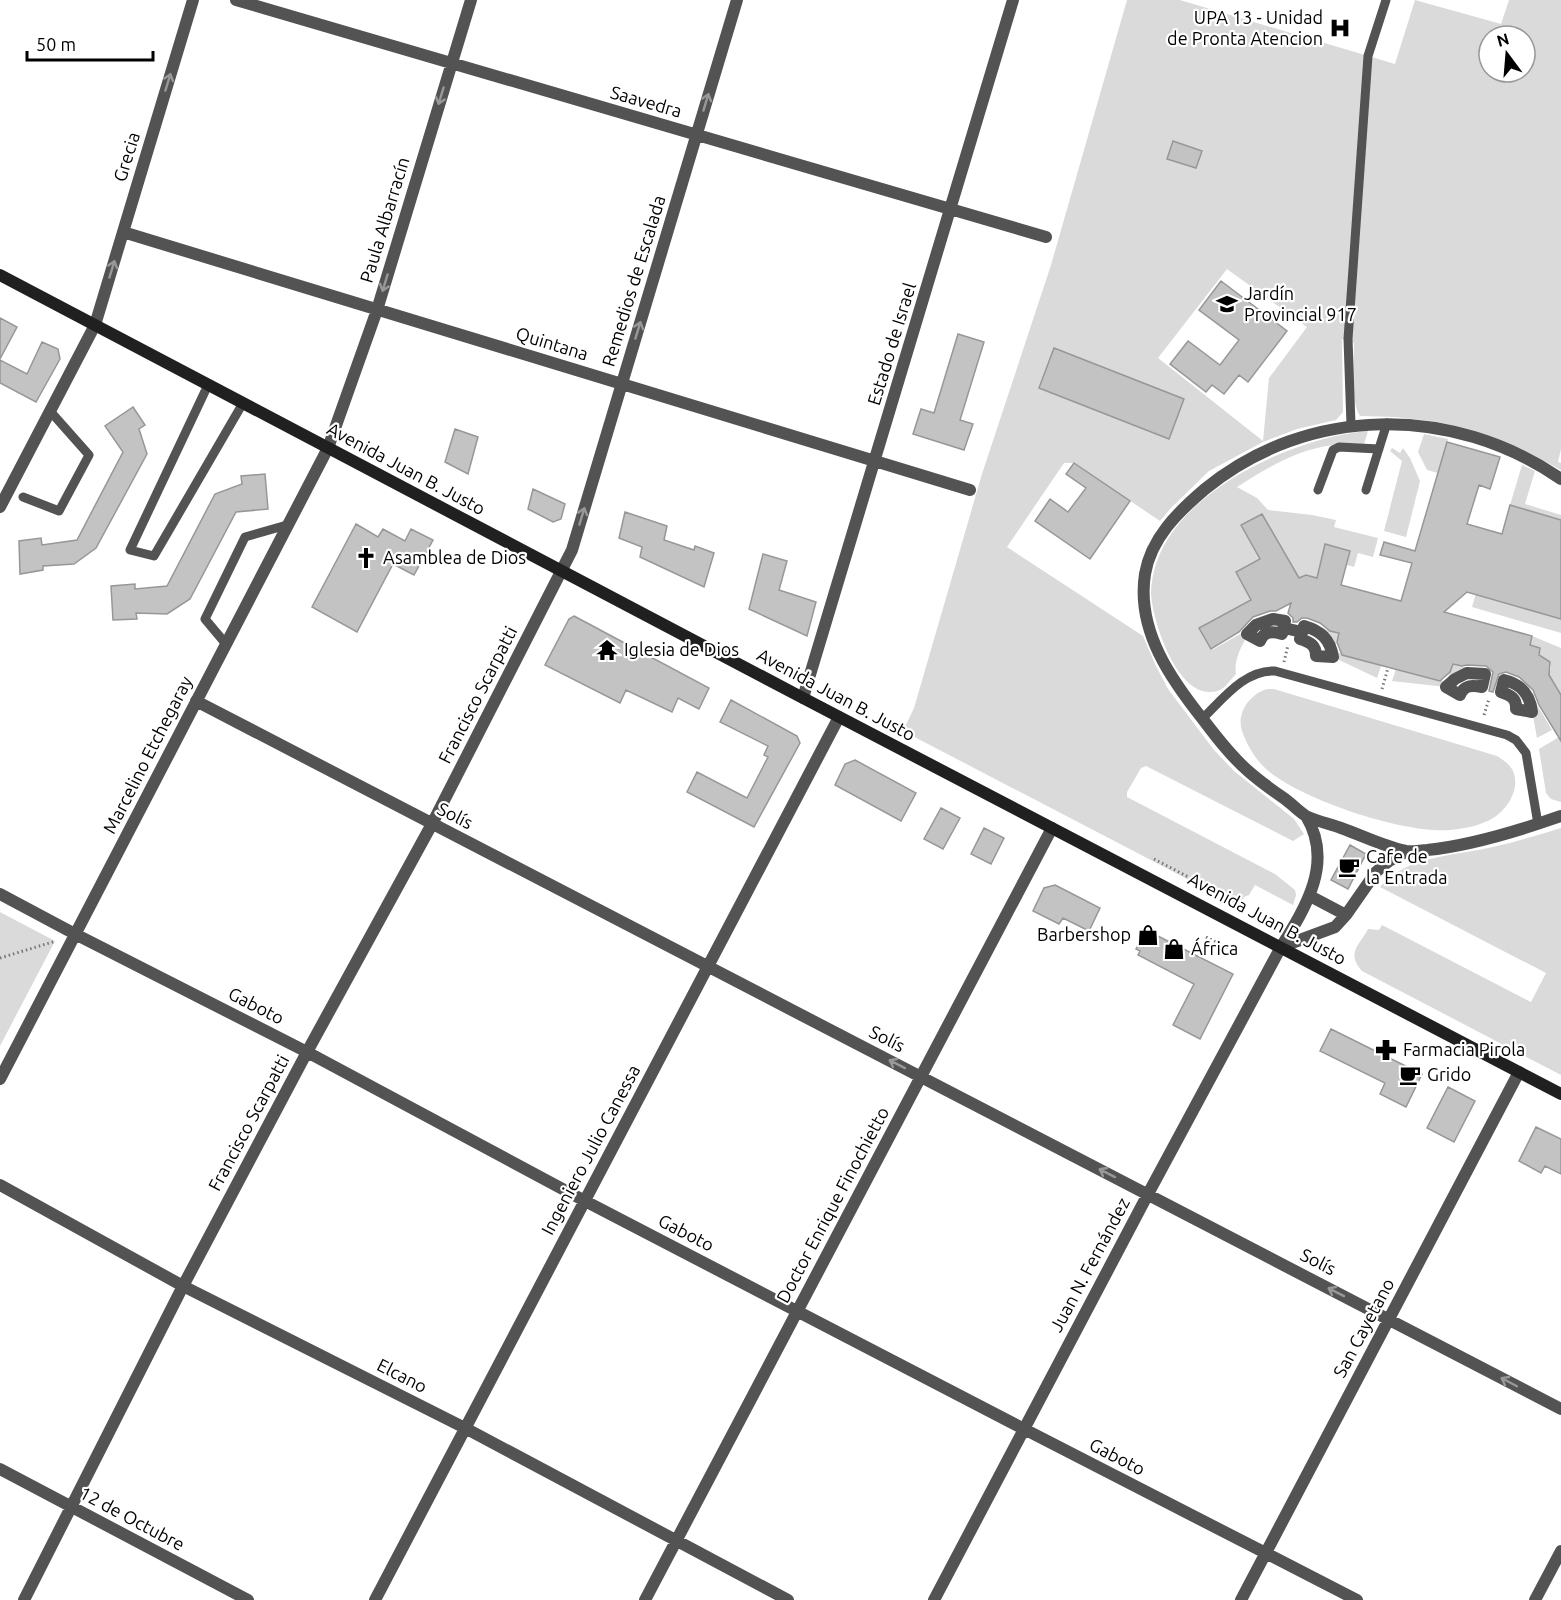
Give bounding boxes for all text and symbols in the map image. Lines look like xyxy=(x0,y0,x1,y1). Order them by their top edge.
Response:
place label: UPA 13 - Unidad de Pronta Atencion xyxy=(1167,7,1323,48)
hospital icon: UPA 13 - Unidad de Pronta Atencion xyxy=(1328,16,1352,40)
scale bar xyxy=(27,24,153,62)
north arrow xyxy=(1477,24,1537,84)
text: N xyxy=(1495,29,1511,50)
text: 50 m xyxy=(36,34,76,54)
one-way arrow xyxy=(163,73,174,92)
street label: Saavedra xyxy=(608,81,684,121)
one-way arrow xyxy=(435,86,446,105)
one-way arrow xyxy=(701,93,712,112)
street label: Grecia xyxy=(109,130,143,184)
street label: Paula Albarracín xyxy=(355,154,413,285)
street label: Remedios de Escalada xyxy=(597,193,669,369)
one-way arrow xyxy=(107,260,118,279)
one-way arrow xyxy=(379,273,390,292)
street label: Estado de Israel xyxy=(863,280,919,407)
place label: Jardín Provincial 917 xyxy=(1244,283,1357,324)
school or university icon: Jardín Provincial 917 xyxy=(1215,292,1239,316)
one-way arrow xyxy=(633,320,644,339)
street label: Quintana xyxy=(513,323,591,364)
street label: Avenida Juan B. Justo xyxy=(324,418,489,518)
one-way arrow xyxy=(577,507,588,526)
church icon: Asamblea de Dios xyxy=(354,546,378,570)
place label: Asamblea de Dios xyxy=(383,547,526,567)
street label: Francisco Scarpatti xyxy=(434,623,520,766)
temple icon: Iglesia de Dios xyxy=(595,638,619,662)
place label: Iglesia de Dios xyxy=(624,639,739,659)
street label: Avenida Juan B. Justo xyxy=(754,644,919,744)
street label: Marcelino Etchegaray xyxy=(99,672,196,837)
street label: Solís xyxy=(434,798,477,832)
place label: Cafe de la Entrada xyxy=(1366,846,1447,887)
cafe icon: Cafe de la Entrada xyxy=(1337,855,1361,879)
street label: Avenida Juan B. Justo xyxy=(1185,868,1350,968)
shop icon: Barbershop xyxy=(1136,923,1160,947)
place label: Barbershop xyxy=(1037,924,1131,944)
shop icon: África xyxy=(1162,937,1186,961)
place label: África xyxy=(1191,937,1238,958)
street label: Gaboto xyxy=(225,983,288,1028)
street label: Solís xyxy=(866,1021,909,1055)
pharmacy icon: Farmacia Pirola xyxy=(1374,1038,1398,1062)
place label: Farmacia Pirola xyxy=(1403,1039,1525,1059)
street label: Francisco Scarpatti xyxy=(204,1051,292,1194)
one-way arrow xyxy=(888,1058,906,1069)
street label: Ingeniero Julio Canessa xyxy=(537,1061,643,1238)
cafe icon: Grido xyxy=(1398,1063,1422,1087)
place label: Grido xyxy=(1427,1064,1471,1084)
street label: Doctor Enrique Finochietto xyxy=(772,1103,892,1306)
one-way arrow xyxy=(1099,1167,1117,1178)
street label: Juan N. Fernández xyxy=(1045,1194,1133,1335)
street label: Gaboto xyxy=(655,1210,718,1255)
street label: Solís xyxy=(1297,1244,1340,1278)
street label: San Cayetano xyxy=(1329,1275,1398,1380)
one-way arrow xyxy=(1328,1285,1346,1297)
street label: Elcano xyxy=(374,1354,431,1396)
one-way arrow xyxy=(1501,1376,1518,1388)
street label: Gaboto xyxy=(1086,1434,1149,1479)
street label: 12 de Octubre xyxy=(77,1482,188,1554)

